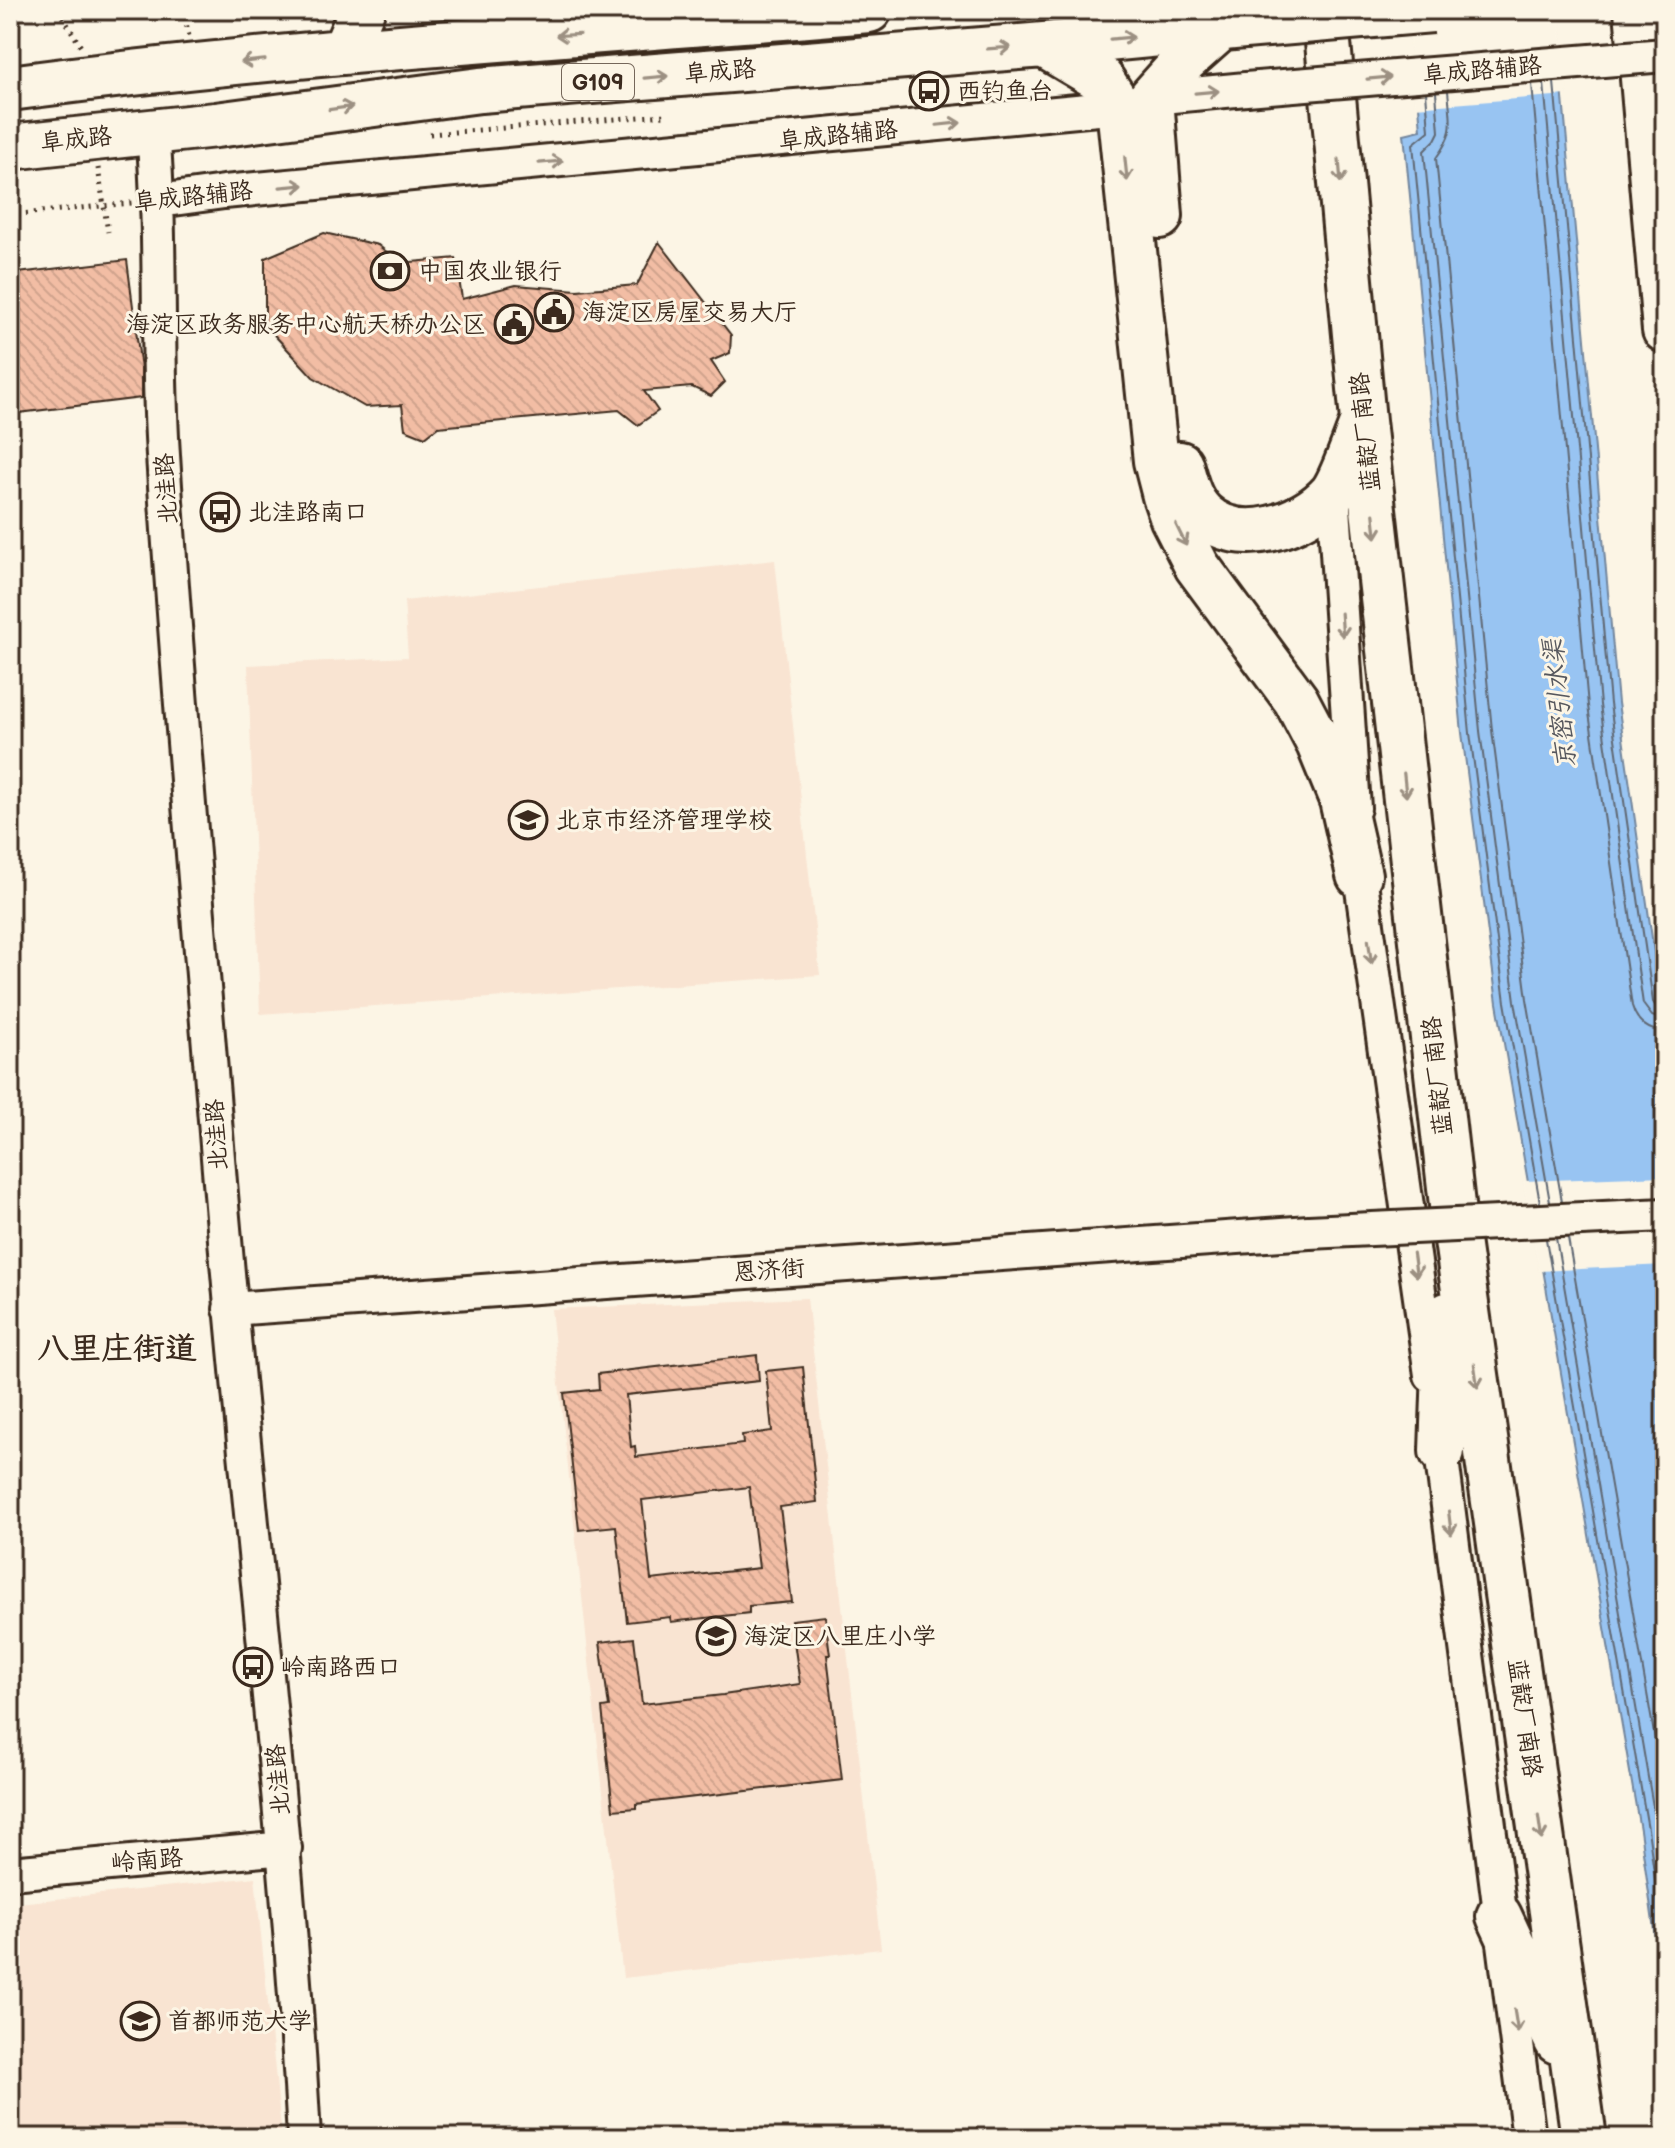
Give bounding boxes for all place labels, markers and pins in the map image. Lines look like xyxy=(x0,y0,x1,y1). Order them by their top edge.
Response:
bus stop icon: 西钓鱼台 xyxy=(908,70,950,112)
place label: 西钓鱼台 xyxy=(957,77,1053,106)
bank icon: 中国农业银行 xyxy=(369,250,411,292)
place label: 中国农业银行 xyxy=(418,257,562,286)
public building icon: 海淀区房屋交易大厅 xyxy=(533,291,575,333)
place label: 海淀区房屋交易大厅 xyxy=(582,298,798,327)
public building icon: 海淀区政务服务中心航天桥办公区 xyxy=(493,303,535,345)
place label: 海淀区政务服务中心航天桥办公区 xyxy=(126,310,486,339)
bus stop icon: 北洼路南口 xyxy=(199,491,241,533)
place label: 北洼路南口 xyxy=(248,498,368,527)
school or university icon: 北京市经济管理学校 xyxy=(507,799,549,841)
place label: 北京市经济管理学校 xyxy=(556,806,772,835)
school or university icon: 海淀区八里庄小学 xyxy=(695,1615,737,1657)
place label: 海淀区八里庄小学 xyxy=(744,1622,936,1651)
bus stop icon: 岭南路西口 xyxy=(232,1646,274,1688)
place label: 岭南路西口 xyxy=(281,1653,401,1682)
school or university icon: 首都师范大学 xyxy=(119,2000,161,2042)
place label: 首都师范大学 xyxy=(168,2007,312,2036)

